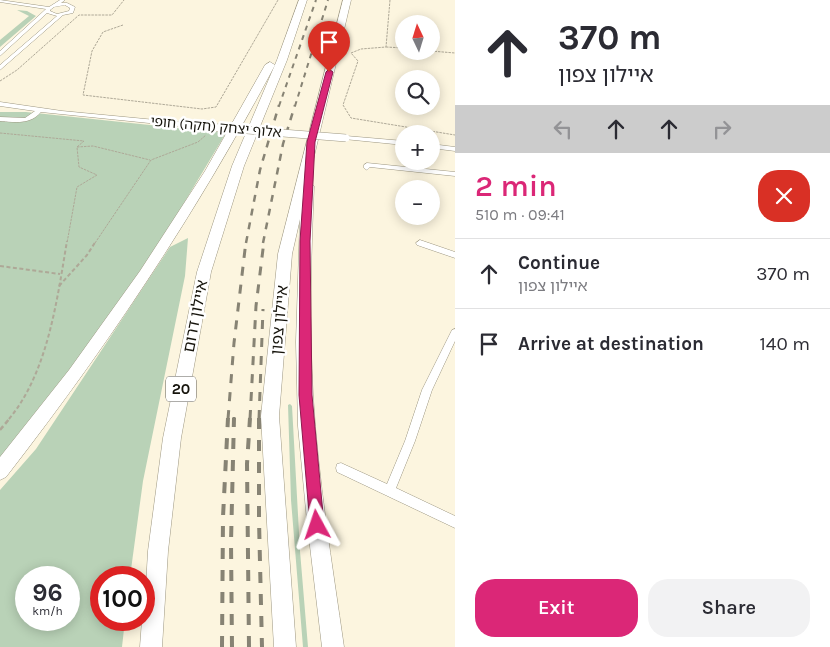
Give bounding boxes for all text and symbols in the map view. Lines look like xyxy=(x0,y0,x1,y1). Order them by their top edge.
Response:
north arrow xyxy=(395,15,440,60)
map controls xyxy=(395,15,440,225)
text: 370 m xyxy=(558,17,661,58)
icon: ahead xyxy=(475,20,540,85)
pin xyxy=(308,21,350,72)
icon: arrive xyxy=(315,28,343,56)
text: איילון צפון xyxy=(558,62,654,88)
button: search xyxy=(395,70,440,115)
street label: אלוף יצחק (חקה) חופי xyxy=(150,113,282,141)
icon: left xyxy=(549,115,577,143)
icon: ahead xyxy=(602,115,630,143)
icon: ahead xyxy=(655,115,683,143)
icon: right xyxy=(708,115,736,143)
button: + xyxy=(395,125,440,170)
text: 2 min xyxy=(475,168,557,204)
button: close xyxy=(758,170,810,222)
button: − xyxy=(395,180,440,225)
text: 510 m · 09:41 xyxy=(475,205,565,224)
text: Continue xyxy=(518,252,600,274)
icon: ahead xyxy=(475,260,503,288)
text: 370 m xyxy=(756,263,810,285)
text: איילון צפון xyxy=(518,276,588,295)
street label: איילון דרום xyxy=(179,278,211,354)
street label: איילון צפון xyxy=(267,284,291,356)
icon: arrive xyxy=(475,330,503,358)
text: Arrive at destination xyxy=(518,333,704,355)
text: 140 m xyxy=(760,333,810,355)
road number: 20 xyxy=(166,376,196,402)
position arrow xyxy=(290,498,342,550)
speed limit sign: 100 xyxy=(90,566,155,631)
text: 96 xyxy=(32,578,63,607)
button: Exit xyxy=(475,579,638,637)
button: Share xyxy=(648,579,810,637)
text: km/h xyxy=(32,604,63,618)

